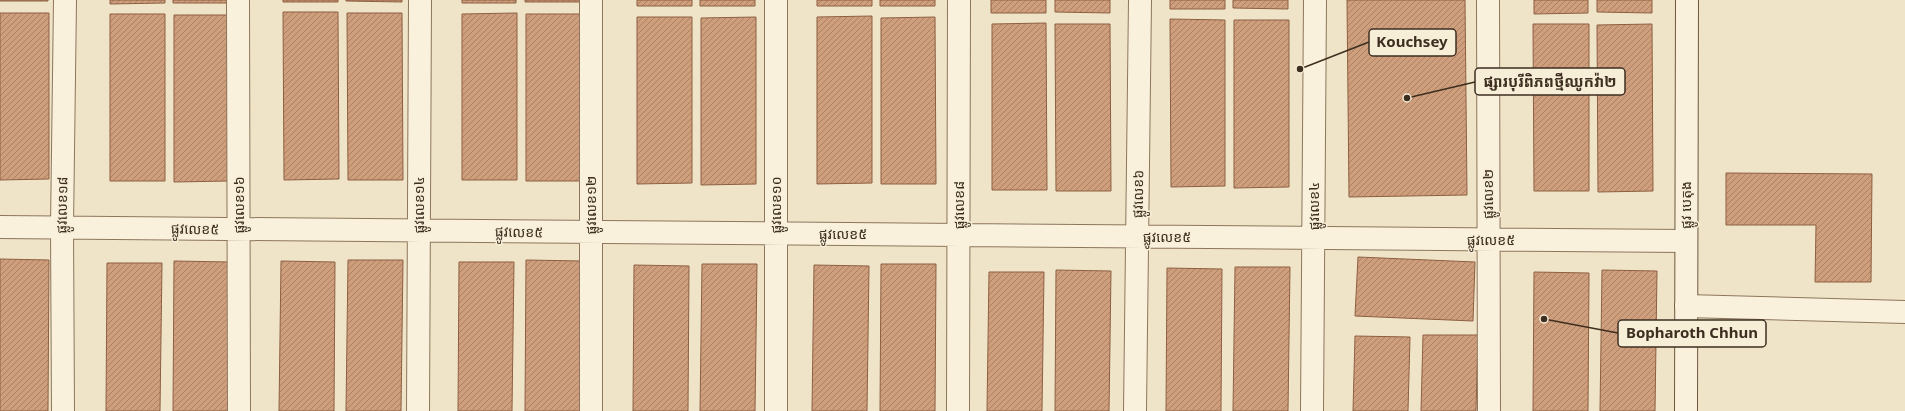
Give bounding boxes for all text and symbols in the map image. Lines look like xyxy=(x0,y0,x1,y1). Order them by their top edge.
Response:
callout: Kouchsey xyxy=(1369,29,1456,56)
text: Kouchsey xyxy=(1376,31,1448,51)
callout: ផ្សារបុរីពិភពថ្មីឈូកវ៉ា២ xyxy=(1475,68,1625,95)
text: ផ្សារបុរីពិភពថ្មីឈូកវ៉ា២ xyxy=(1483,71,1617,92)
street label: ផ្លូវលេខ២ xyxy=(1478,169,1500,219)
street label: ផ្លូវលេខ៦ xyxy=(1128,170,1151,218)
street label: ផ្លូវលេខ១៨ xyxy=(52,176,75,234)
street label: ផ្លូវលេខ១៦ xyxy=(229,176,251,234)
street label: ផ្លូវលេខ១៤ xyxy=(409,176,431,234)
street label: ផ្លូវលេខ១២ xyxy=(581,176,603,234)
street label: ផ្លូវលេខ១០ xyxy=(766,176,788,234)
street label: ផ្លូវលេខ៨ xyxy=(949,181,971,229)
street label: ផ្លូវ បេតុង xyxy=(1676,181,1698,229)
street label: ផ្លូវលេខ៤ xyxy=(1304,182,1326,230)
street label: ផ្លូវលេខ៥ xyxy=(171,219,219,242)
street label: ផ្លូវលេខ៥ xyxy=(495,222,543,245)
street label: ផ្លូវលេខ៥ xyxy=(819,224,867,246)
street label: ផ្លូវលេខ៥ xyxy=(1143,227,1191,249)
street label: ផ្លូវលេខ៥ xyxy=(1467,230,1515,252)
callout: Bopharoth Chhun xyxy=(1618,320,1766,347)
text: Bopharoth Chhun xyxy=(1626,322,1758,342)

